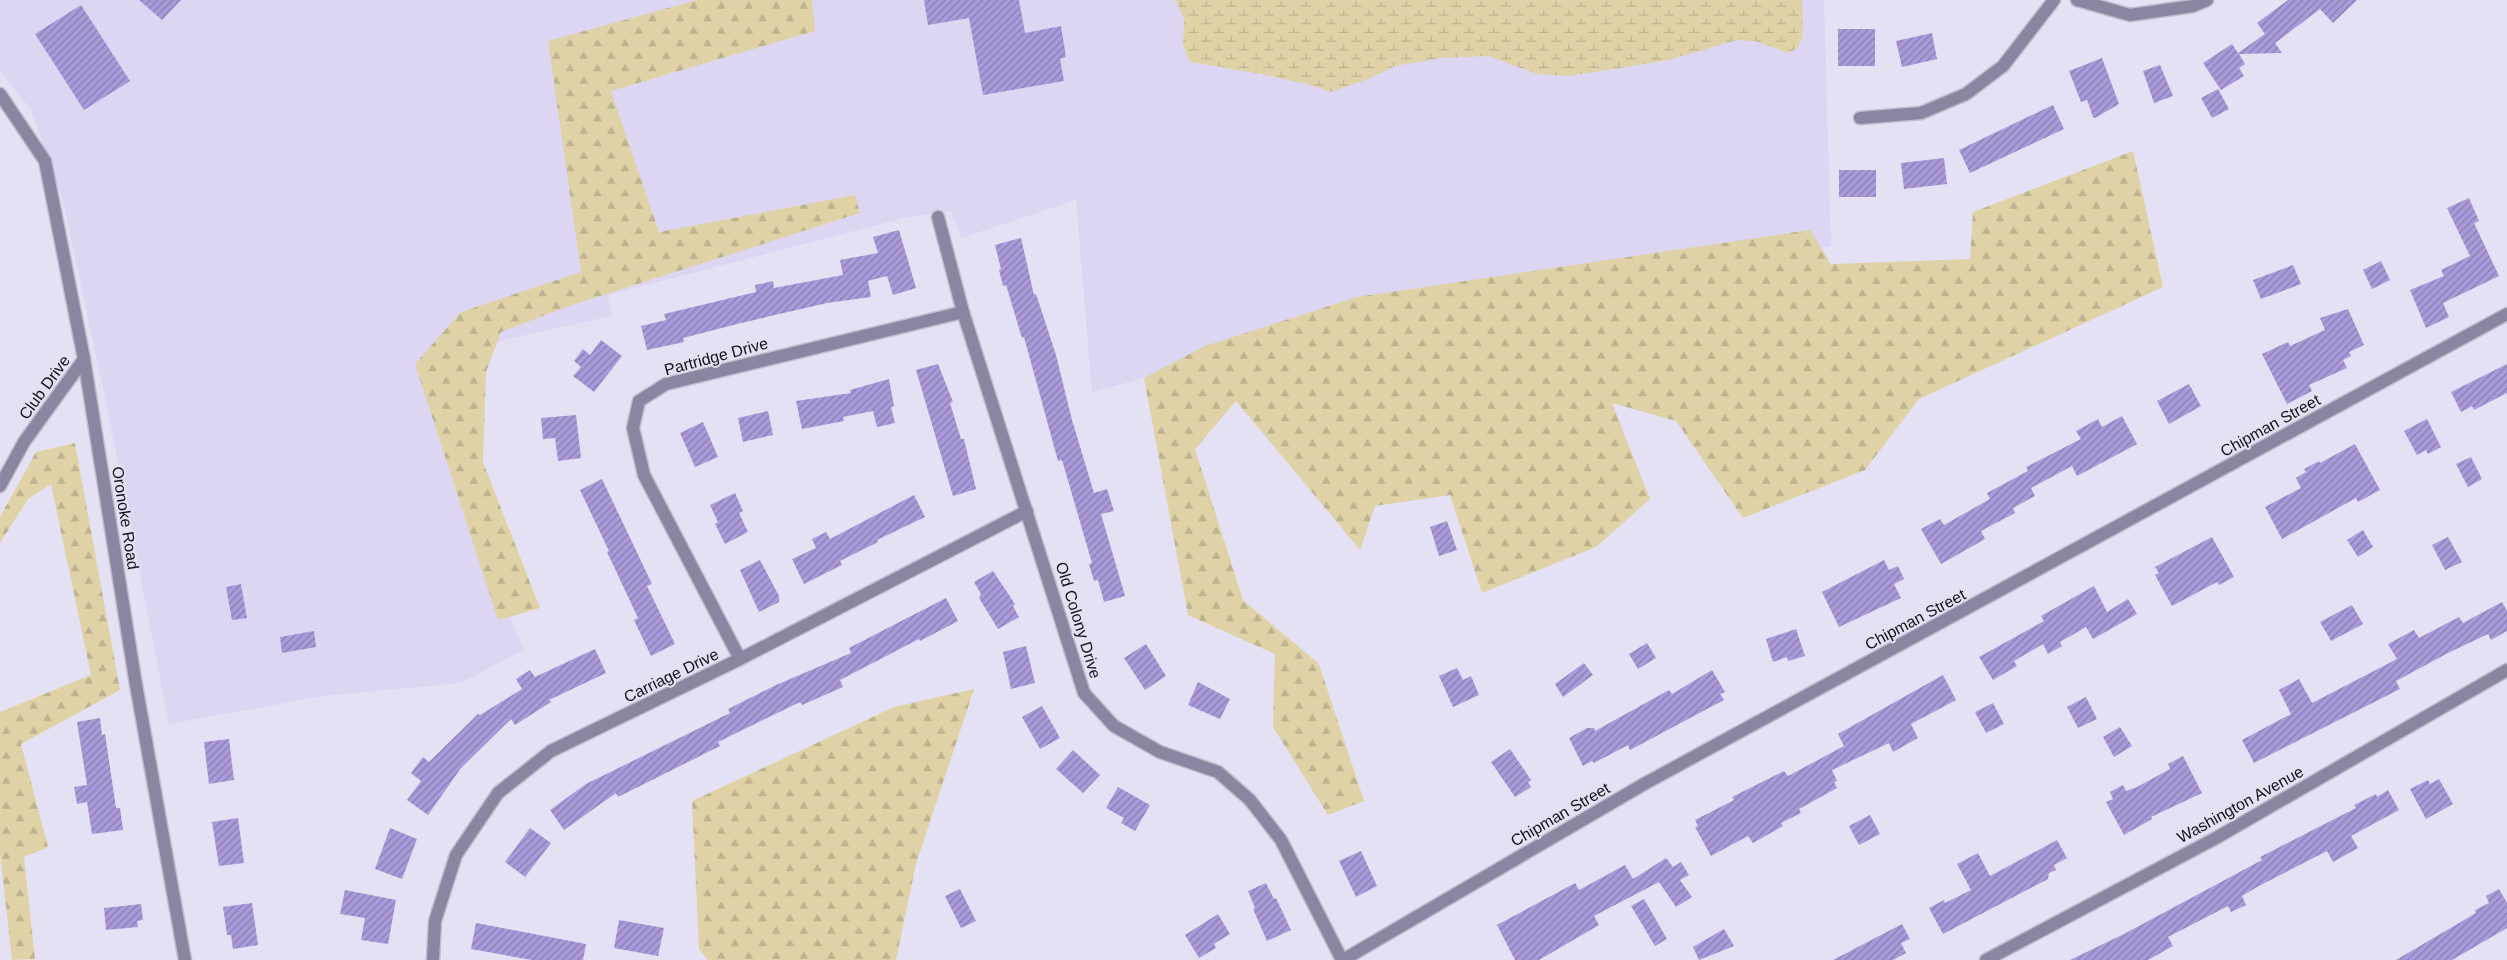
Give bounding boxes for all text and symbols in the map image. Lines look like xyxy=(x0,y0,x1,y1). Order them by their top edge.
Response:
street label: Partridge Drive xyxy=(662,334,770,379)
street label: Club Drive xyxy=(16,352,73,423)
street label: Chipman Street xyxy=(2218,391,2323,460)
street label: Oronoke Road xyxy=(109,465,142,571)
street label: Old Colony Drive xyxy=(1053,560,1104,681)
street label: Chipman Street xyxy=(1862,586,1969,653)
street label: Carriage Drive xyxy=(621,645,721,706)
street label: Washington Avenue xyxy=(2174,763,2306,846)
street label: Chipman Street xyxy=(1508,779,1613,850)

